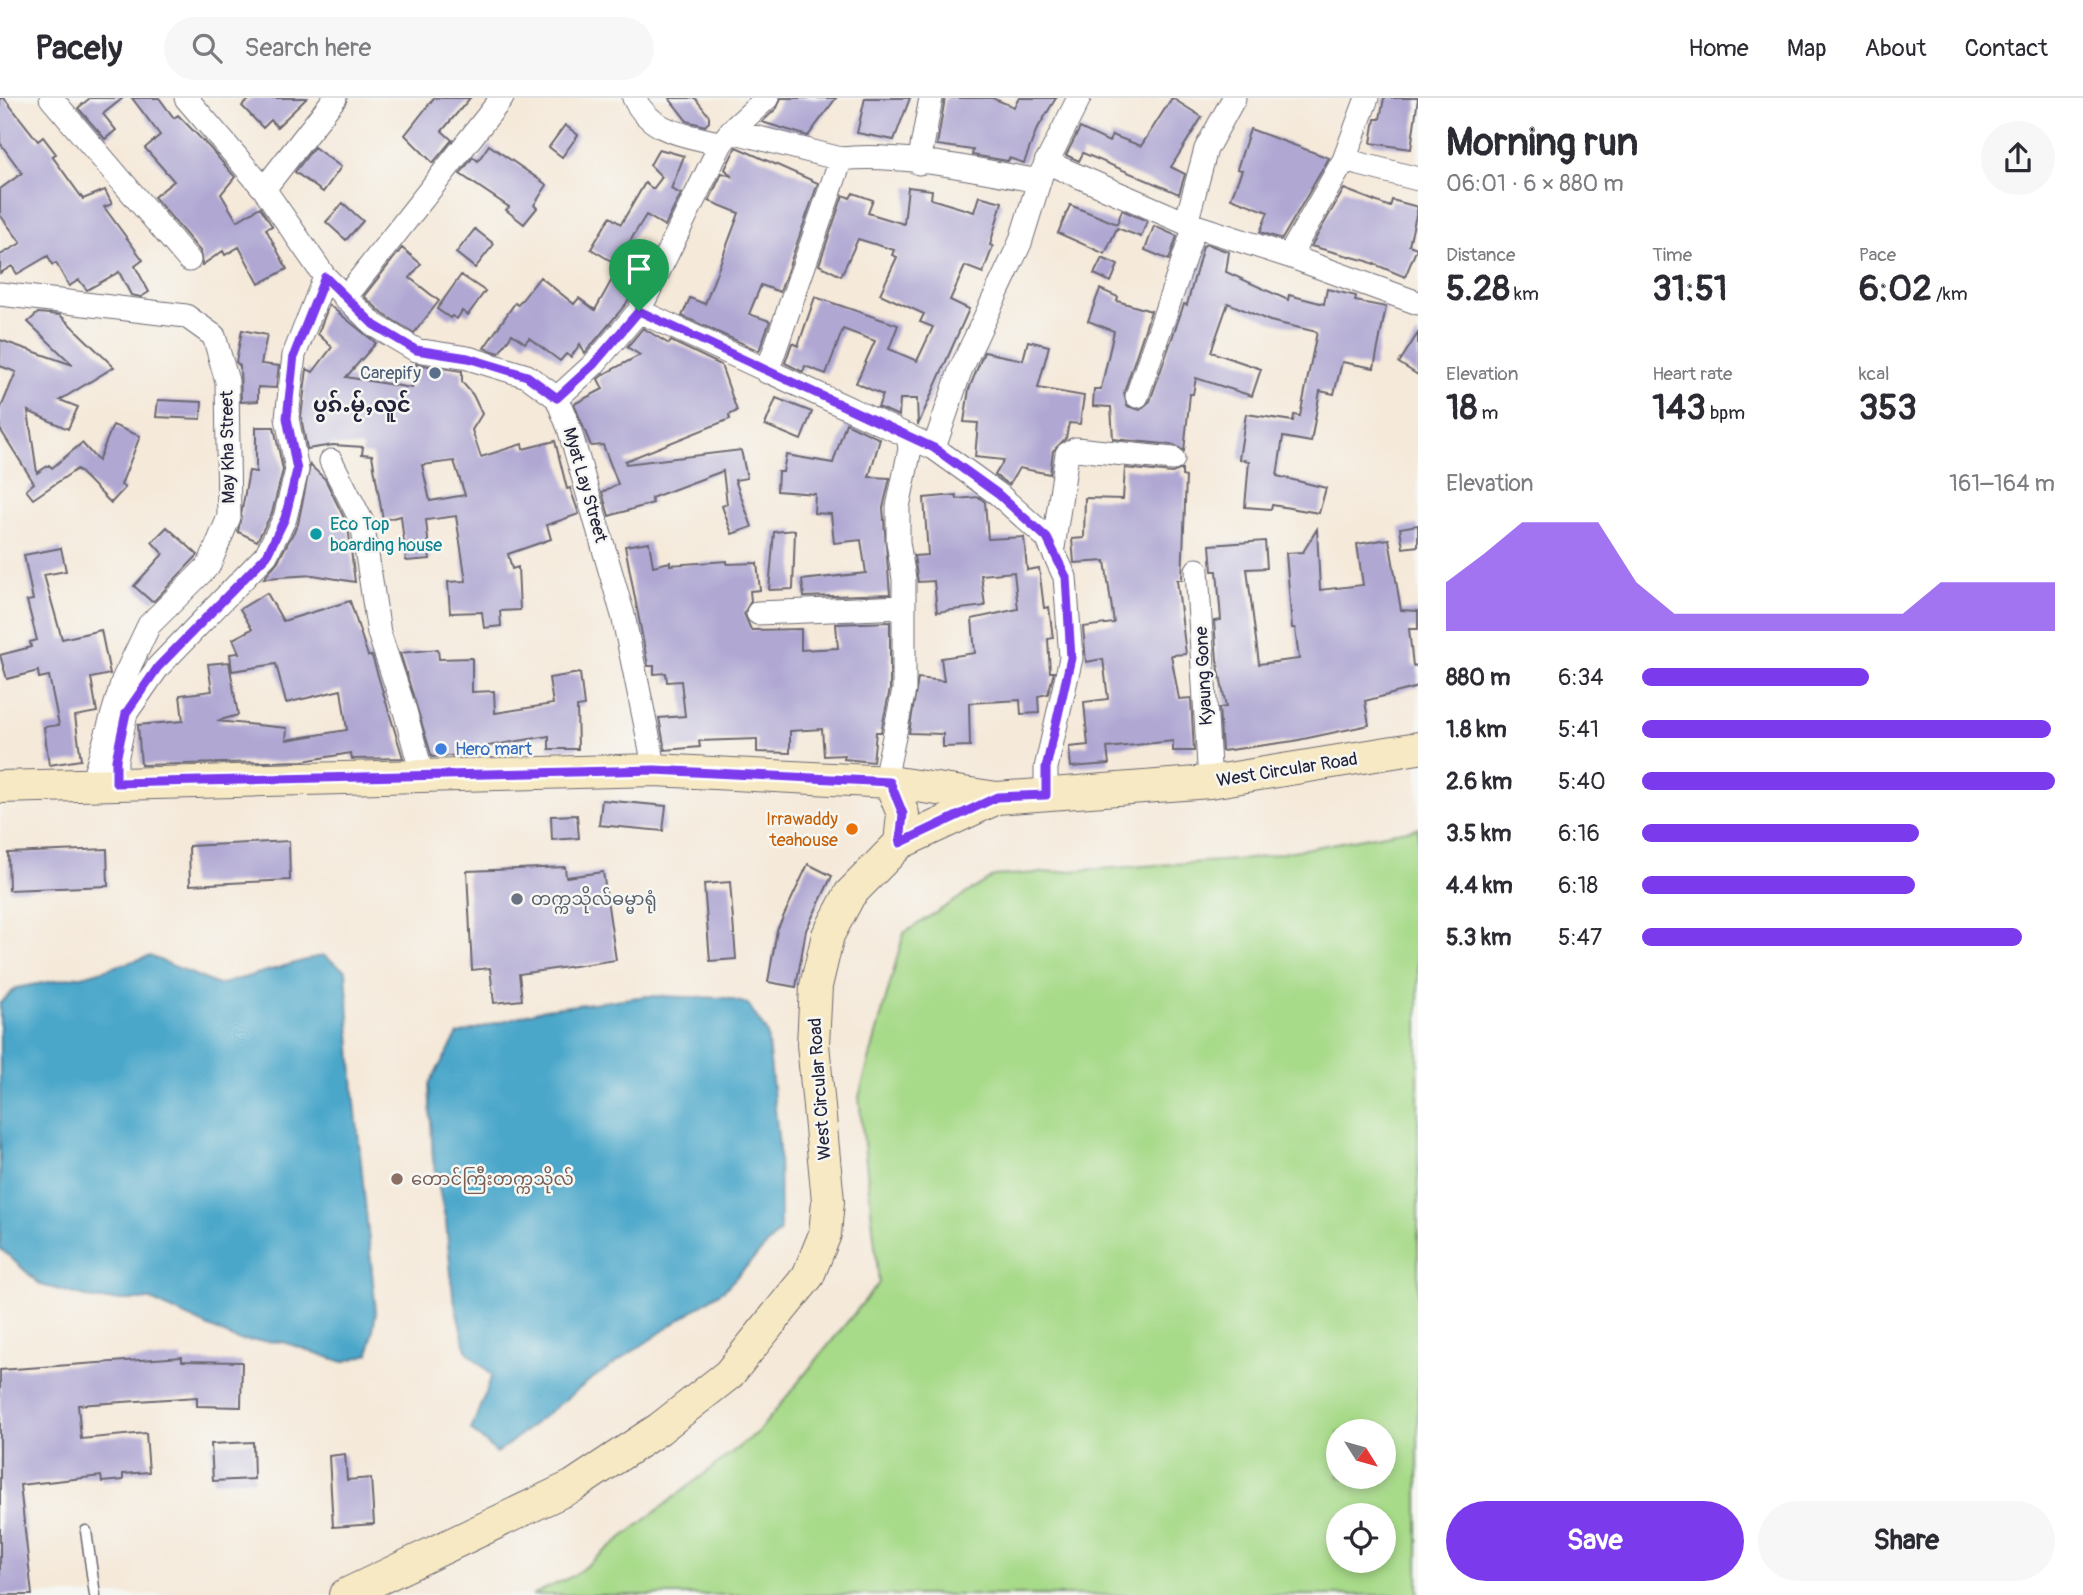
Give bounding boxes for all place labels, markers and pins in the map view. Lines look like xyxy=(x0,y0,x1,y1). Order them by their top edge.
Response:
pin xyxy=(609,239,669,311)
place label: Carepify xyxy=(360,362,421,385)
marker: Carepify xyxy=(427,365,443,381)
place label: Eco Top boarding house xyxy=(330,513,442,557)
marker: Eco Top boarding house xyxy=(308,526,324,542)
place label: Hero mart xyxy=(455,738,533,761)
marker: Hero mart xyxy=(433,741,449,757)
place label: Irrawaddy teahouse xyxy=(766,808,838,852)
marker: Irrawaddy teahouse xyxy=(844,821,860,837)
place label: တက္ကသိုလ်ဓမ္မာရုံ xyxy=(531,885,657,914)
marker: တက္ကသိုလ်ဓမ္မာရုံ xyxy=(509,891,525,907)
place label: တောင်ကြီးတက္ကသိုလ် xyxy=(411,1165,574,1194)
marker: တောင်ကြီးတက္ကသိုလ် xyxy=(389,1171,405,1187)

